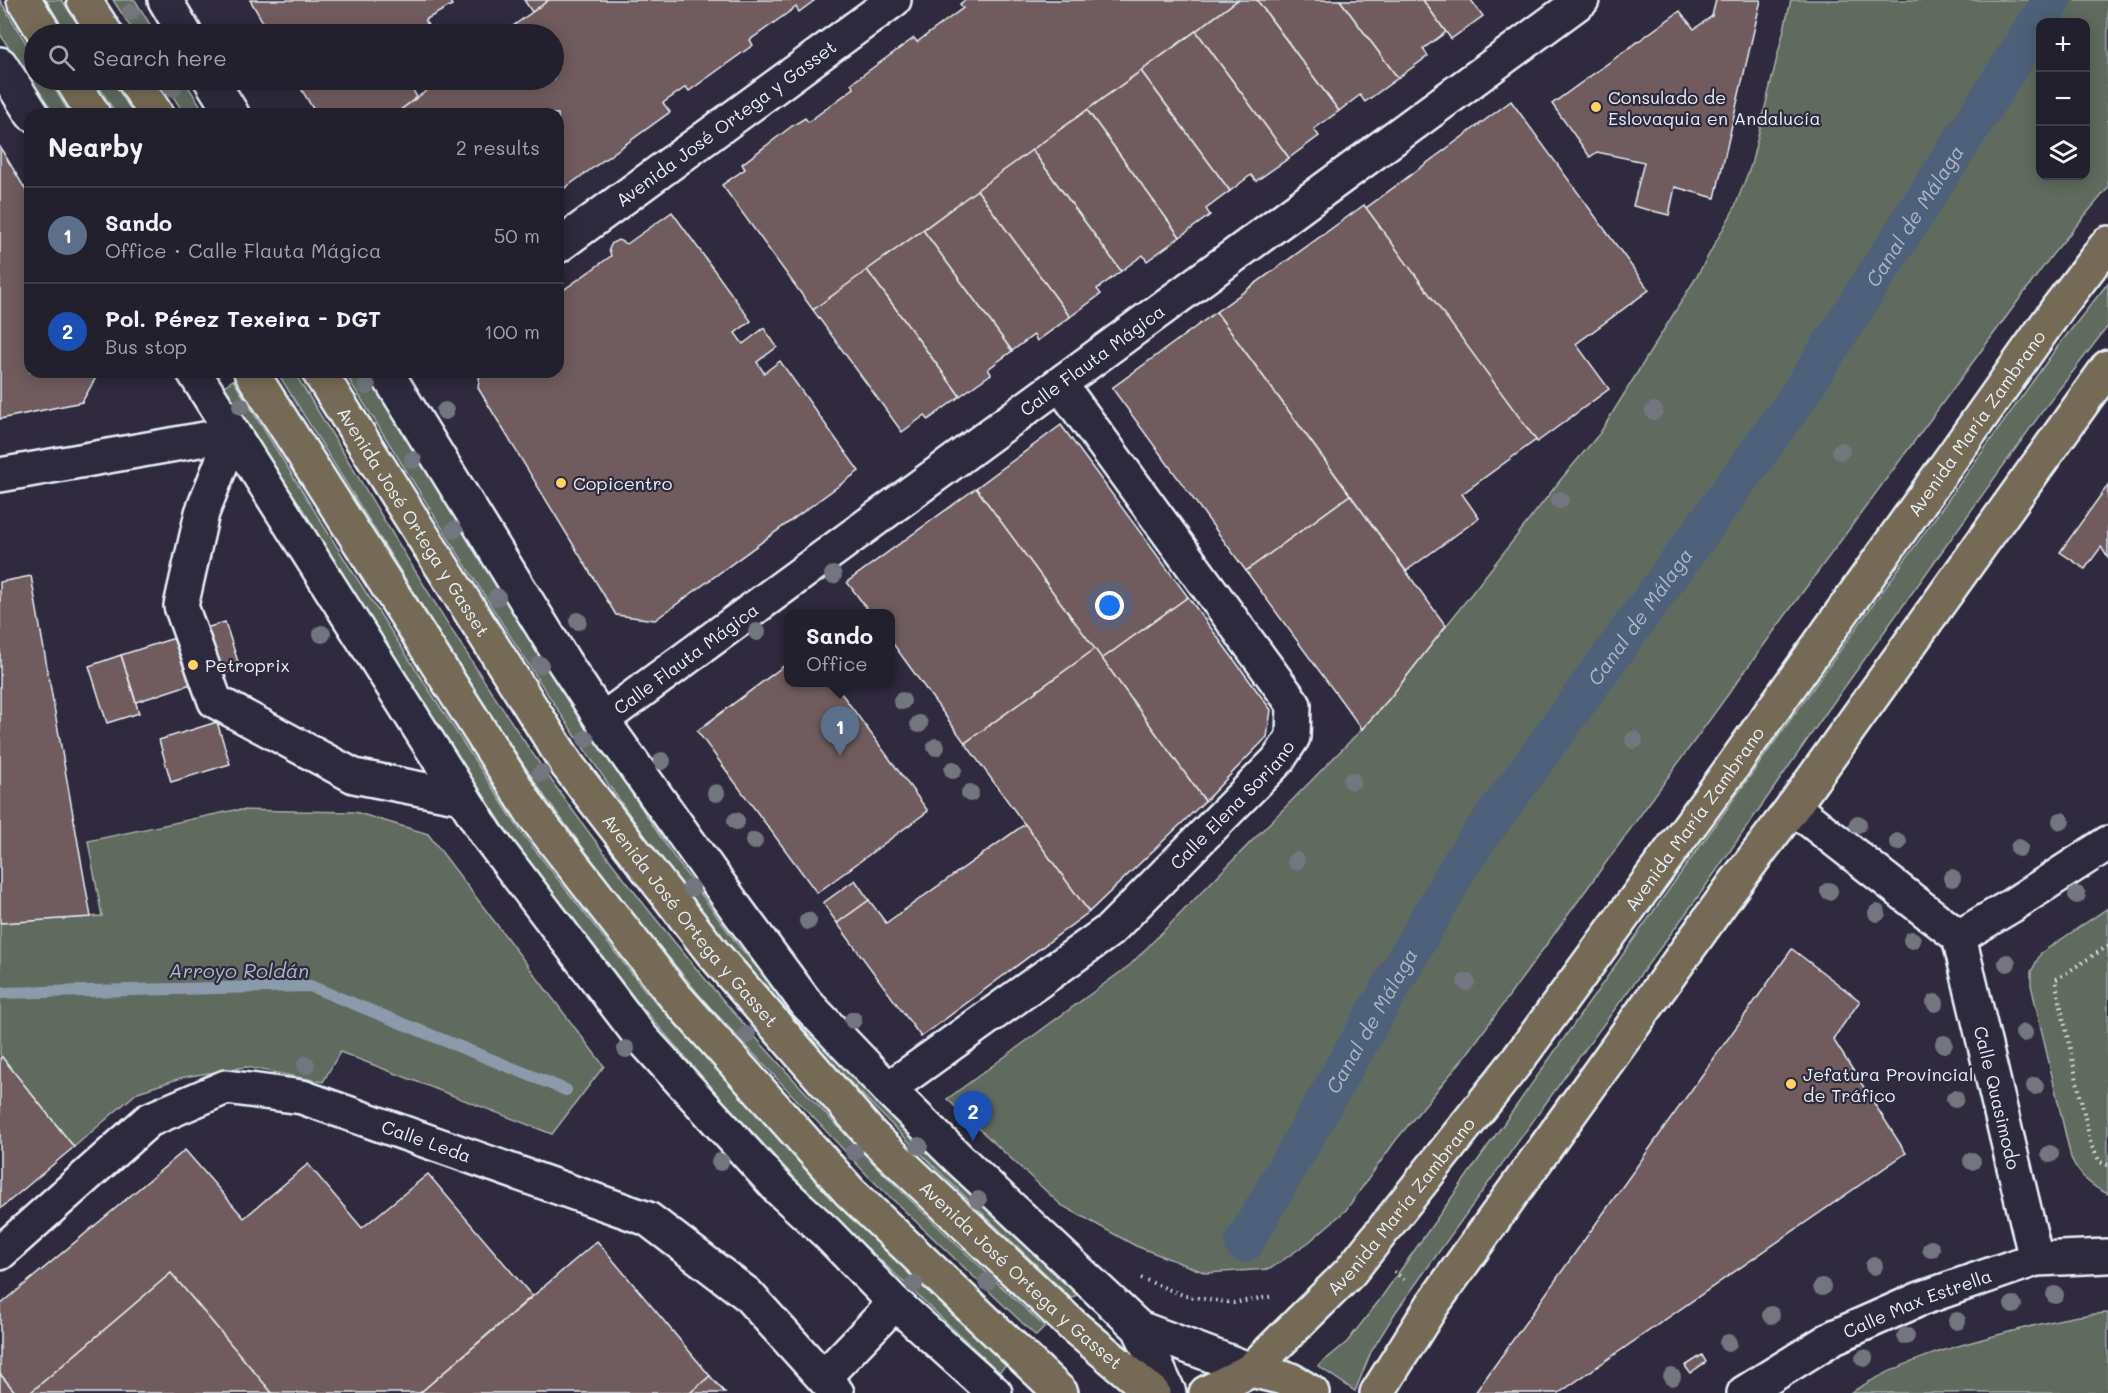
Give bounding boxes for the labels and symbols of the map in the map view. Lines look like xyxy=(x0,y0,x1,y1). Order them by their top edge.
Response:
street label: Avenida José Ortega y Gasset xyxy=(611,34,841,212)
place label: Consulado de Eslovaquia en Andalucía xyxy=(1608,85,1821,130)
marker: Consulado de Eslovaquia en Andalucía xyxy=(1589,100,1603,114)
water label: Canal de Málaga xyxy=(1859,140,1969,291)
street label: Calle Flauta Mágica xyxy=(1015,299,1169,421)
street label: Avenida María Zambrano xyxy=(1902,325,2051,521)
street label: Avenida José Ortega y Gasset xyxy=(332,402,495,641)
place label: Copicentro xyxy=(573,471,673,495)
marker: Copicentro xyxy=(554,476,568,490)
water label: Canal de Málaga xyxy=(1581,543,1698,690)
your location xyxy=(1095,591,1124,620)
street label: Calle Flauta Mágica xyxy=(609,597,763,720)
place label: Petroprix xyxy=(205,653,290,677)
marker: Petroprix xyxy=(186,658,200,672)
pin: 1 xyxy=(820,706,860,756)
street label: Avenida María Zambrano xyxy=(1619,721,1769,916)
street label: Calle Elena Soriano xyxy=(1165,736,1300,875)
street label: Avenida José Ortega y Gasset xyxy=(597,809,784,1032)
water label: Canal de Málaga xyxy=(1319,943,1423,1098)
water label: Arroyo Roldán xyxy=(169,957,309,983)
street label: Calle Quasimodo xyxy=(1969,1024,2026,1172)
place label: Jefatura Provincial de Tráfico xyxy=(1803,1062,1974,1107)
marker: Jefatura Provincial de Tráfico xyxy=(1784,1077,1798,1091)
pin: 2 xyxy=(954,1092,992,1141)
street label: Avenida María Zambrano xyxy=(1322,1112,1480,1300)
street label: Calle Leda xyxy=(378,1114,474,1168)
street label: Avenida José Ortega y Gasset xyxy=(915,1175,1128,1374)
street label: Calle Max Estrella xyxy=(1839,1263,1995,1344)

